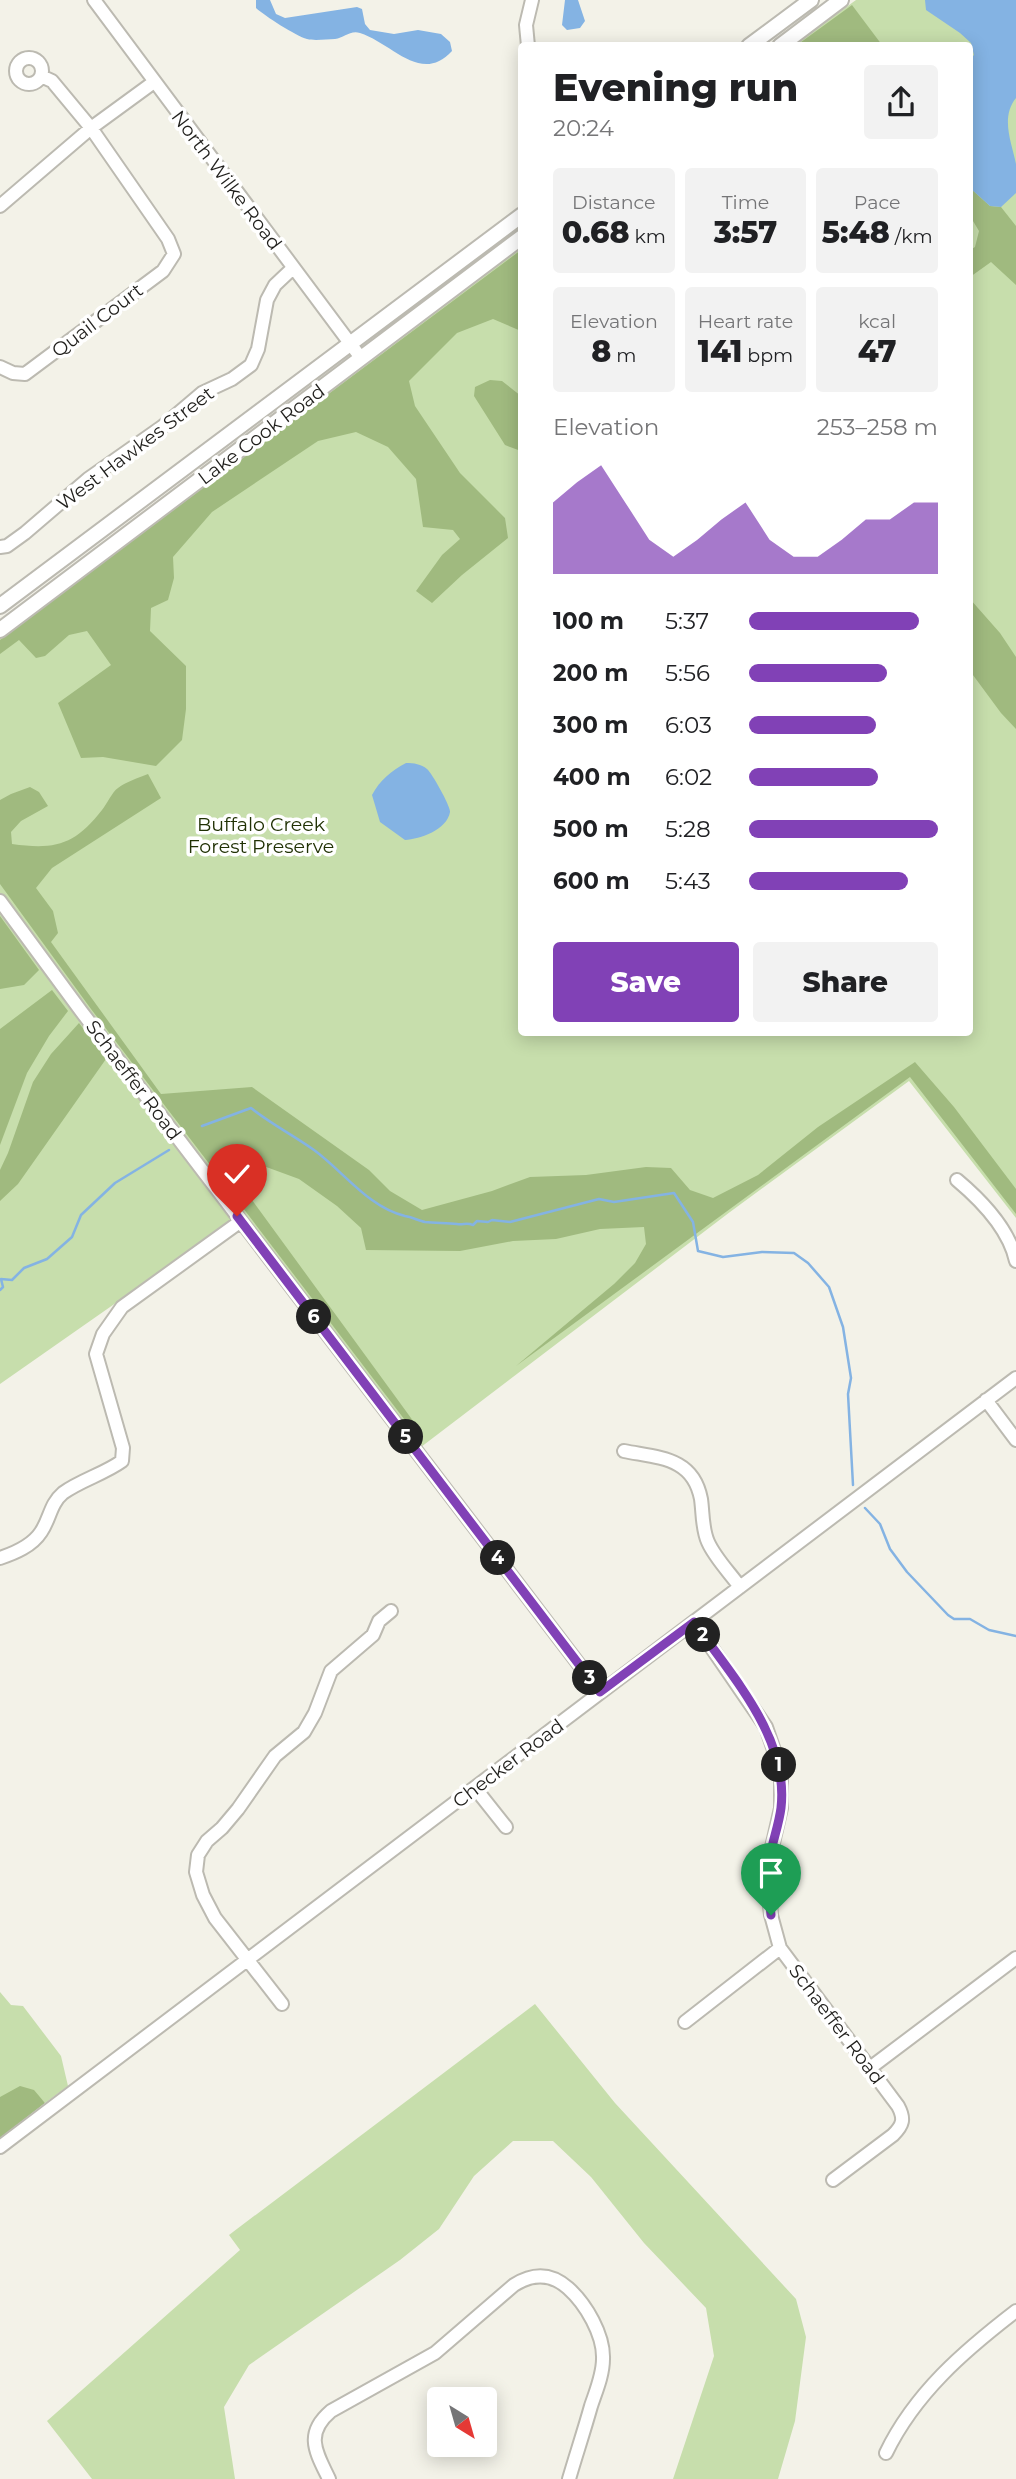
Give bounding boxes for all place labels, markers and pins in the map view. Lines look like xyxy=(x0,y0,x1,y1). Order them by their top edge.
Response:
pin xyxy=(207,1144,267,1216)
pin: 6 xyxy=(296,1300,332,1334)
pin: 5 xyxy=(388,1420,424,1454)
pin: 4 xyxy=(480,1540,516,1576)
pin: 2 xyxy=(686,1618,720,1652)
pin: 3 xyxy=(572,1660,608,1696)
pin: 1 xyxy=(762,1748,796,1782)
pin xyxy=(741,1843,801,1915)

